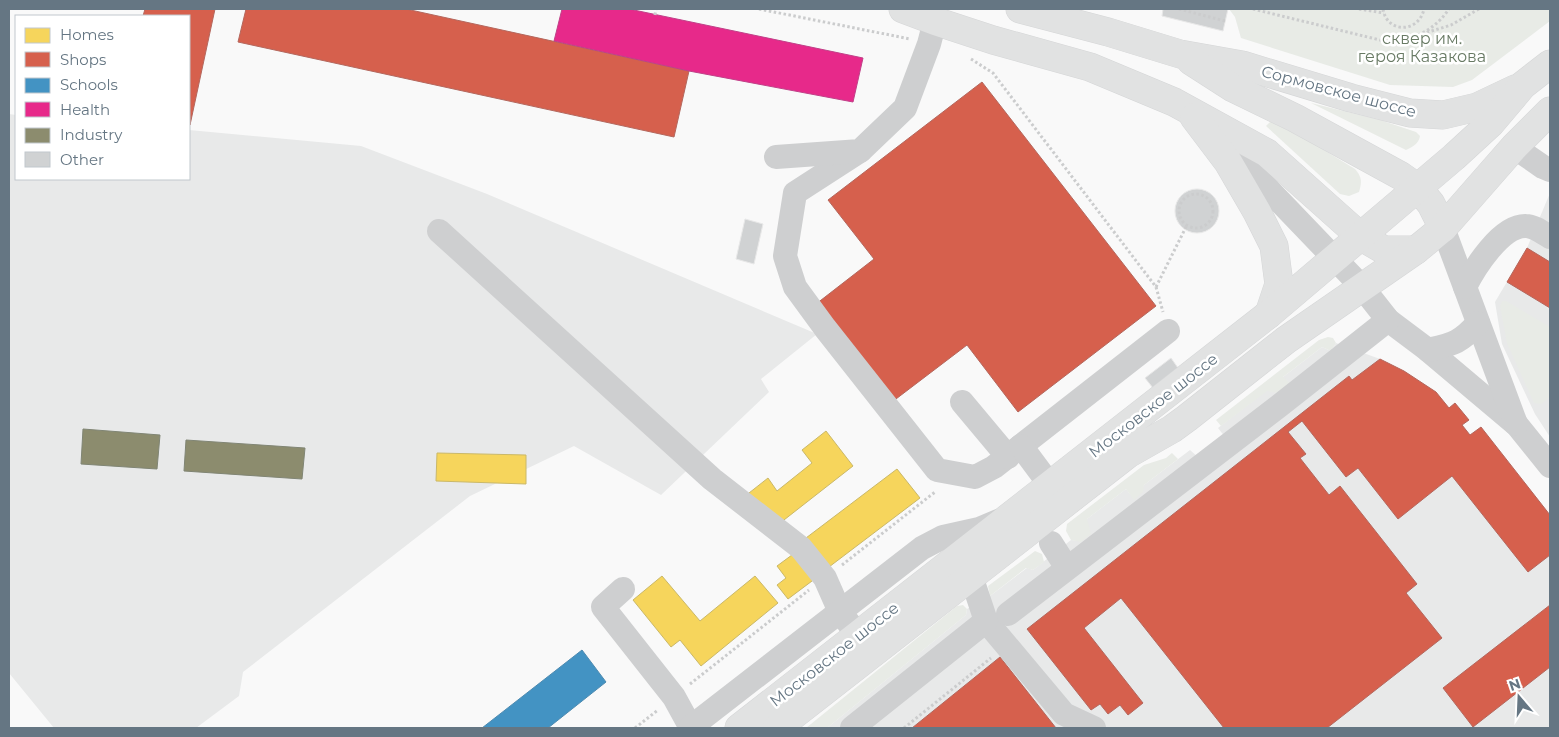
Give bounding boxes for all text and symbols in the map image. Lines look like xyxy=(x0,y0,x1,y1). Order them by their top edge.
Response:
legend xyxy=(15,15,190,180)
text: Homes xyxy=(60,25,114,44)
park label: сквер им. героя Казакова xyxy=(1358,29,1486,66)
text: Shops xyxy=(60,50,106,69)
street label: Сормовское шоссе xyxy=(1259,62,1418,121)
text: Schools xyxy=(60,75,118,94)
text: Health xyxy=(60,100,110,119)
text: Industry xyxy=(60,125,123,144)
text: Other xyxy=(60,150,104,169)
street label: Московское шоссе xyxy=(1085,349,1222,462)
street label: Московское шоссе xyxy=(766,598,903,711)
north arrow xyxy=(1494,672,1544,722)
text: N xyxy=(1506,674,1523,695)

